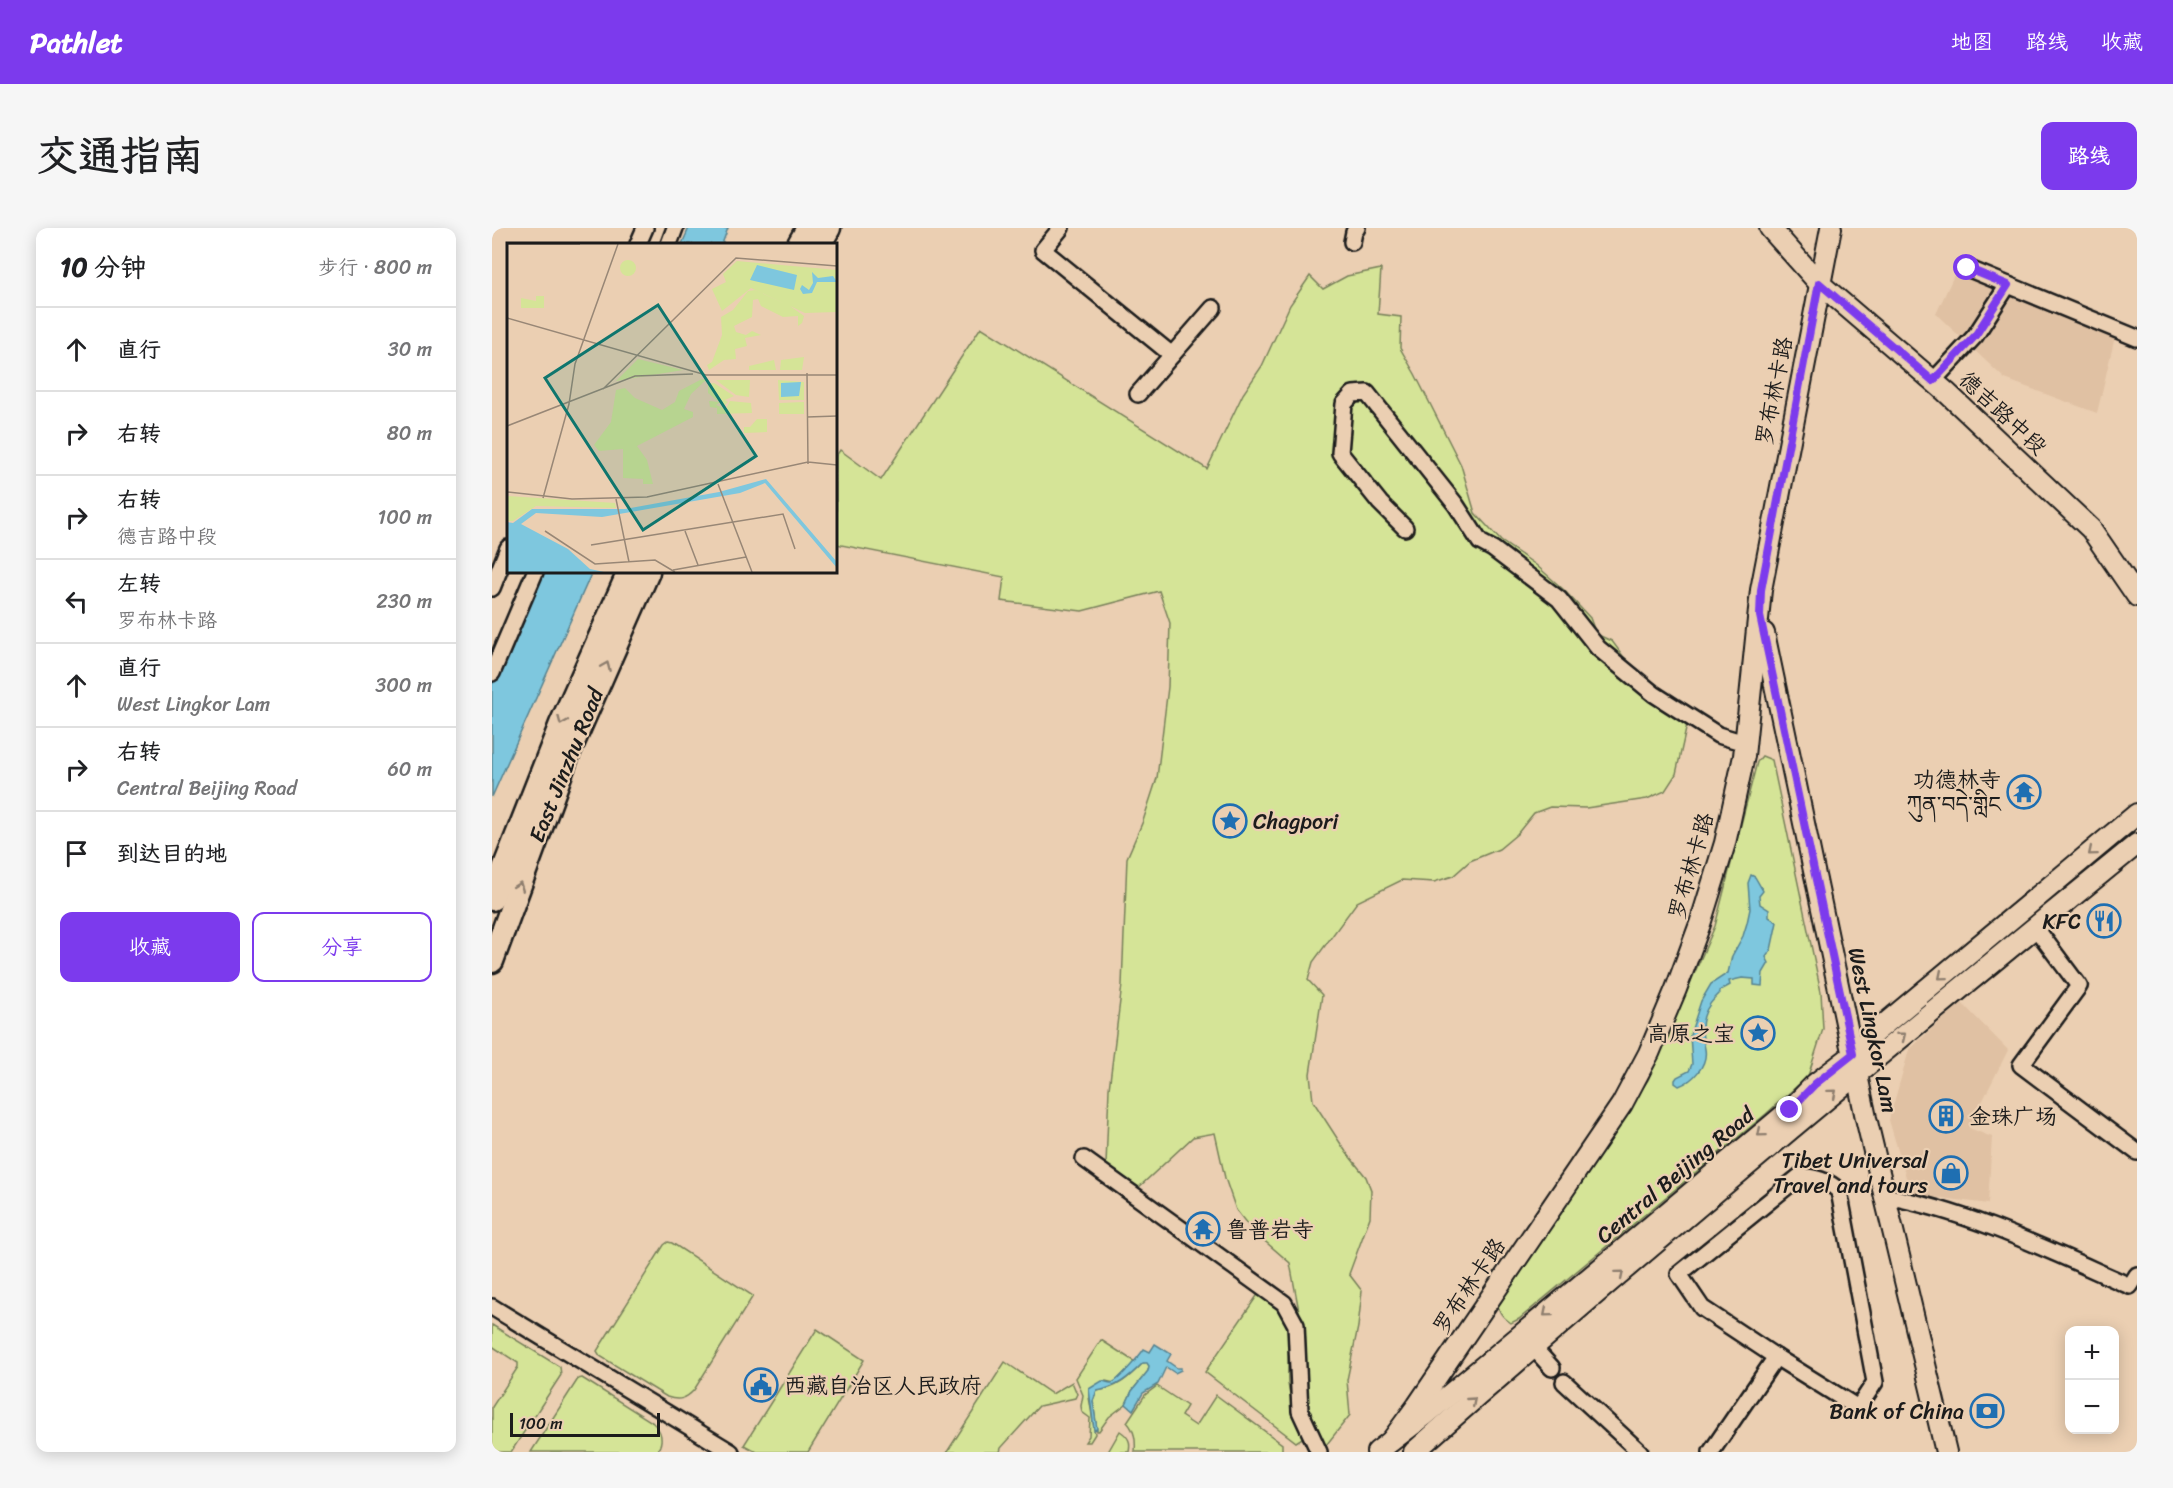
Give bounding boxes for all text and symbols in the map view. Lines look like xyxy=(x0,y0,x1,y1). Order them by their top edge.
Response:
text: Pathlet xyxy=(30,18,123,67)
text: 地图 xyxy=(1951,23,1993,61)
text: 路线 xyxy=(2026,23,2068,61)
text: 收藏 xyxy=(2101,23,2143,61)
text: 交通指南 xyxy=(36,119,204,193)
button: 路线 xyxy=(2041,122,2137,190)
inset map xyxy=(507,243,837,573)
text: 10 分钟 xyxy=(60,244,146,290)
text: 步行 · 800 m xyxy=(318,250,432,285)
route start xyxy=(1953,254,1979,280)
text: 直行 xyxy=(117,330,161,369)
text: 30 m xyxy=(388,332,432,367)
icon: ahead xyxy=(60,333,93,366)
street label: 罗布林卡路 xyxy=(1744,333,1804,449)
street label: 德吉路中段 xyxy=(1949,361,2057,465)
text: 右转 xyxy=(117,414,161,453)
text: 80 m xyxy=(387,416,432,451)
icon: right xyxy=(60,417,93,450)
text: 右转 xyxy=(117,480,161,519)
text: 100 m xyxy=(378,500,432,535)
icon: right xyxy=(60,501,93,534)
text: 德吉路中段 xyxy=(117,519,217,554)
text: 左转 xyxy=(117,564,161,603)
text: 230 m xyxy=(376,584,432,619)
icon: left xyxy=(60,585,93,618)
text: 罗布林卡路 xyxy=(117,603,217,638)
text: 直行 xyxy=(117,648,161,687)
one-way arrow xyxy=(599,661,611,672)
text: 300 m xyxy=(375,668,432,703)
icon: ahead xyxy=(60,669,93,702)
street label: East Jinzhu Road xyxy=(517,681,615,848)
text: West Lingkor Lam xyxy=(117,687,270,722)
one-way arrow xyxy=(557,715,569,726)
text: 右转 xyxy=(117,732,161,771)
text: 60 m xyxy=(387,752,432,787)
icon: right xyxy=(60,753,93,786)
place label: 功德林寺 ཀུན་བདེ་གླིང xyxy=(1907,760,2002,824)
text: Central Beijing Road xyxy=(117,771,297,806)
temple icon: 功德林寺 ཀུན་བདེ་གླིང xyxy=(2006,774,2042,810)
place label: Chagpori xyxy=(1253,802,1339,841)
place icon: Chagpori xyxy=(1212,803,1248,839)
street label: 罗布林卡路 xyxy=(1657,808,1725,924)
text: 到达目的地 xyxy=(117,834,227,873)
icon: arrive xyxy=(60,837,93,870)
one-way arrow xyxy=(2088,844,2099,855)
one-way arrow xyxy=(511,881,524,892)
place label: KFC xyxy=(2042,902,2081,941)
restaurant icon: KFC xyxy=(2086,903,2122,939)
button: 收藏 xyxy=(60,912,240,982)
button: 分享 xyxy=(252,912,432,982)
street label: West Lingkor Lam xyxy=(1836,944,1910,1117)
one-way arrow xyxy=(1938,969,1949,980)
place label: 高原之宝 xyxy=(1647,1014,1735,1053)
place icon: 高原之宝 xyxy=(1740,1015,1776,1051)
one-way arrow xyxy=(1895,1032,1906,1043)
one-way arrow xyxy=(1826,1090,1837,1101)
street label: Central Beijing Road xyxy=(1587,1096,1764,1254)
route end xyxy=(1776,1096,1802,1122)
place label: 金珠广场 xyxy=(1969,1097,2057,1136)
building icon: 金珠广场 xyxy=(1928,1098,1964,1134)
one-way arrow xyxy=(1757,1126,1768,1137)
place label: Tibet Universal Travel and tours xyxy=(1773,1141,1929,1205)
shop icon: Tibet Universal Travel and tours xyxy=(1933,1155,1969,1191)
place label: 鲁普岩寺 xyxy=(1226,1210,1314,1249)
temple icon: 鲁普岩寺 xyxy=(1185,1211,1221,1247)
street label: 罗布林卡路 xyxy=(1422,1229,1516,1343)
one-way arrow xyxy=(1613,1270,1624,1281)
one-way arrow xyxy=(1543,1305,1554,1316)
map controls xyxy=(2065,1326,2119,1434)
button: + xyxy=(2065,1326,2119,1380)
place label: 西藏自治区人民政府 xyxy=(784,1366,982,1405)
public building icon: 西藏自治区人民政府 xyxy=(743,1367,779,1403)
button: − xyxy=(2065,1380,2119,1434)
place label: Bank of China xyxy=(1829,1392,1964,1431)
bank icon: Bank of China xyxy=(1969,1393,2005,1429)
one-way arrow xyxy=(1465,1397,1476,1408)
text: 100 m xyxy=(519,1409,563,1438)
scale bar xyxy=(510,1410,660,1438)

